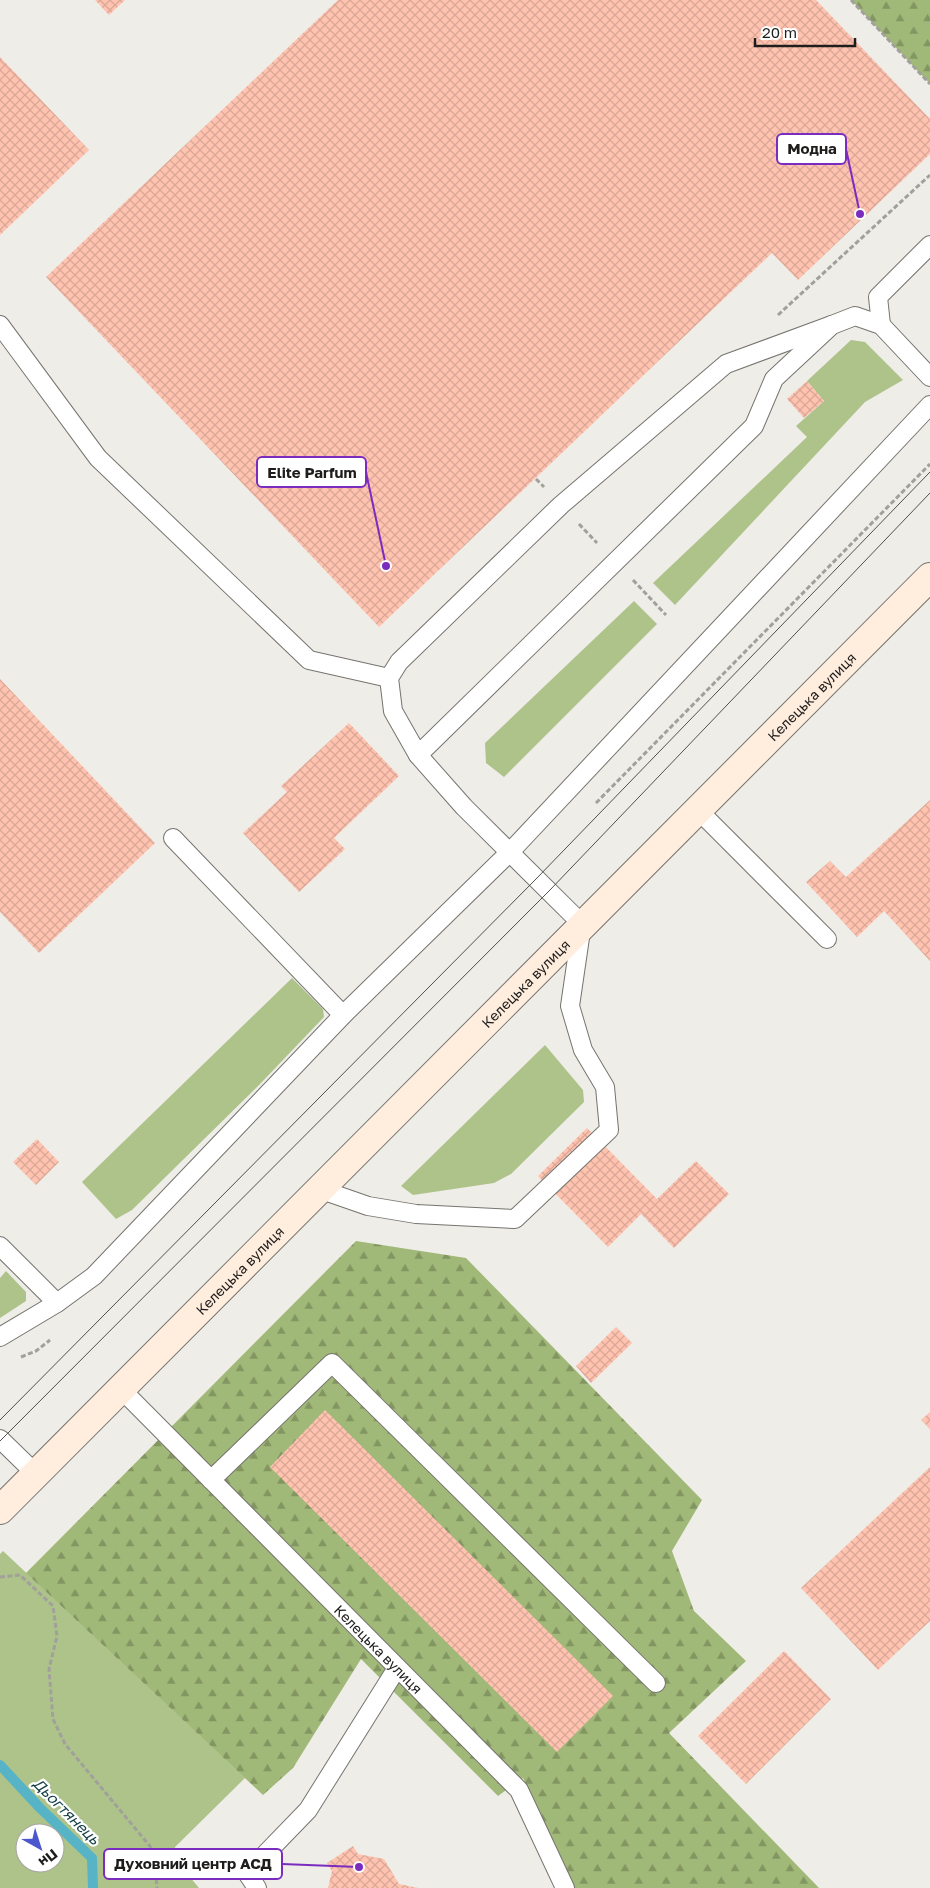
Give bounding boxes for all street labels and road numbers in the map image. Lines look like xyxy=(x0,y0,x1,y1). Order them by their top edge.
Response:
street label: Келецька вулиця xyxy=(763,648,859,744)
street label: Келецька вулиця xyxy=(478,935,573,1031)
street label: Келецька вулиця xyxy=(192,1222,287,1318)
street label: Келецька вулиця xyxy=(331,1601,426,1697)

